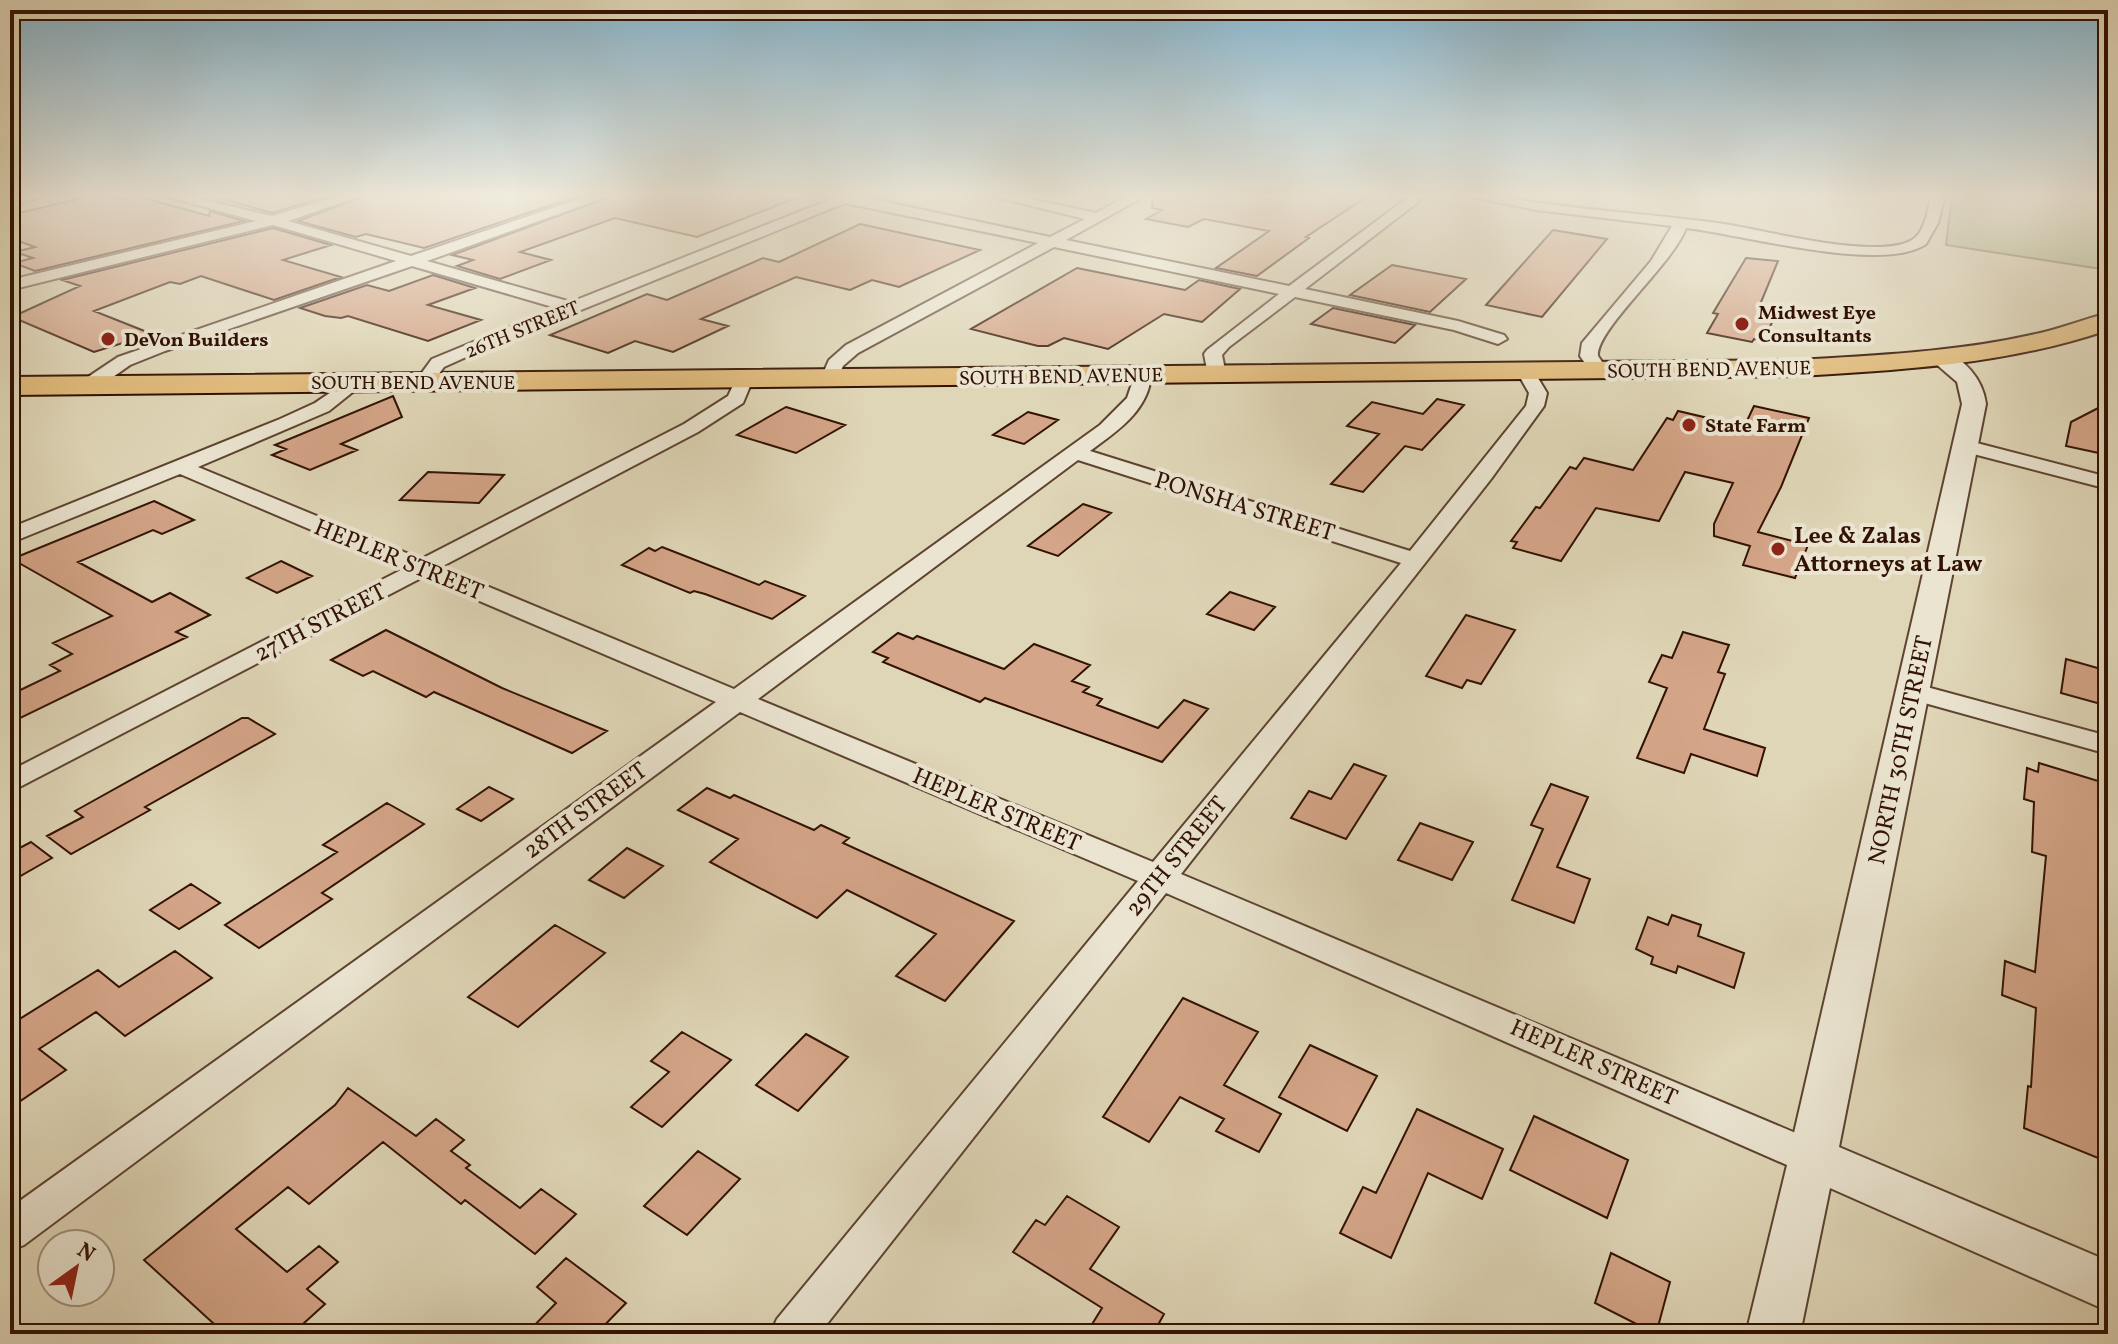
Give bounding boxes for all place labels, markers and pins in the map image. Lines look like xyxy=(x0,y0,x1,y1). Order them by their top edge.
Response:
place label: Midwest Eye Consultants xyxy=(1758,300,1876,351)
marker: Midwest Eye Consultants xyxy=(1733,315,1751,333)
place label: DeVon Builders xyxy=(124,327,268,355)
marker: DeVon Builders xyxy=(99,330,117,348)
place label: State Farm xyxy=(1705,413,1806,441)
marker: State Farm xyxy=(1680,416,1698,434)
place label: Lee & Zalas Attorneys at Law xyxy=(1794,520,1982,582)
marker: Lee & Zalas Attorneys at Law xyxy=(1769,540,1787,558)

